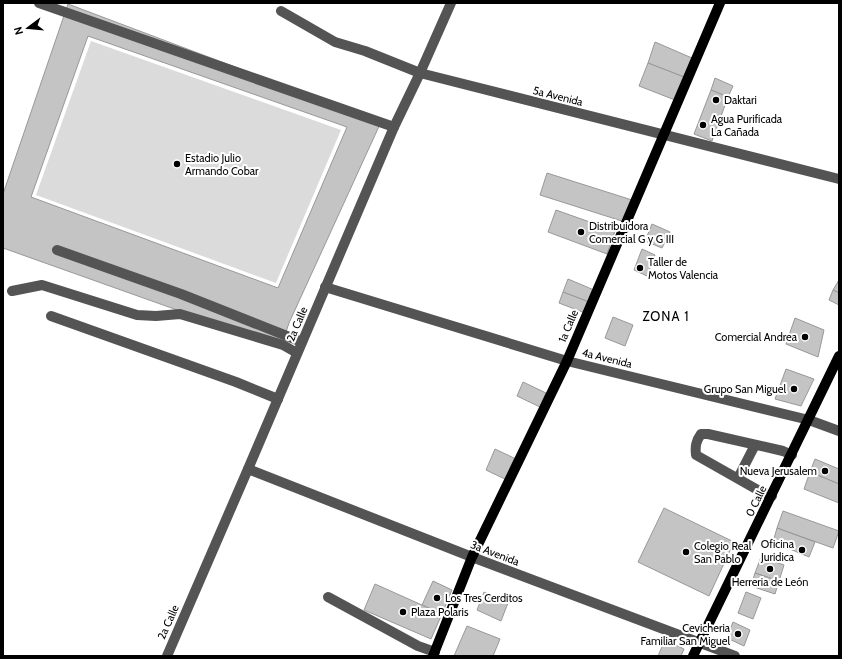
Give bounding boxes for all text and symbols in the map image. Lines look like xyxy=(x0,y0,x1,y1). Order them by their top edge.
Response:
north arrow xyxy=(8,8,48,48)
text: N xyxy=(11,25,26,36)
street label: 5a Avenida xyxy=(532,83,585,109)
place label: Daktari xyxy=(724,93,757,107)
marker: Daktari xyxy=(711,95,721,105)
place label: Agua Purificada La Cañada xyxy=(711,112,783,139)
marker: Agua Purificada La Cañada xyxy=(698,120,708,130)
place label: Estadio Julio Armando Cobar xyxy=(185,151,259,178)
marker: Estadio Julio Armando Cobar xyxy=(172,159,182,169)
place label: Distribuidora Comercial G y G III xyxy=(589,219,674,246)
marker: Distribuidora Comercial G y G III xyxy=(576,227,586,237)
place label: Taller de Motos Valencia xyxy=(648,255,719,282)
marker: Taller de Motos Valencia xyxy=(635,263,645,273)
street label: 2a Calle xyxy=(283,304,311,343)
street label: 1a Calle xyxy=(555,307,581,344)
district label: ZONA 1 xyxy=(642,308,690,324)
place label: Comercial Andrea xyxy=(715,330,798,344)
marker: Comercial Andrea xyxy=(800,332,810,342)
street label: 4a Avenida xyxy=(580,345,634,371)
place label: Grupo San Miguel xyxy=(704,382,786,396)
marker: Grupo San Miguel xyxy=(789,384,799,394)
place label: Nueva Jerusalem xyxy=(740,464,817,478)
marker: Nueva Jerusalem xyxy=(820,466,830,476)
street label: 0 Calle xyxy=(742,483,770,519)
street label: 3a Avenida xyxy=(469,537,522,569)
place label: Oficina Juridica xyxy=(760,537,795,564)
place label: Colegio Real San Pablo xyxy=(694,539,752,566)
marker: Oficina Juridica xyxy=(797,545,807,555)
marker: Colegio Real San Pablo xyxy=(681,547,691,557)
marker: Herreria de León xyxy=(765,564,775,574)
place label: Herreria de León xyxy=(732,575,808,589)
place label: Los Tres Cerditos xyxy=(445,591,523,605)
marker: Los Tres Cerditos xyxy=(432,593,442,603)
street label: 2a Calle xyxy=(154,602,182,641)
place label: Plaza Polaris xyxy=(411,605,469,619)
marker: Plaza Polaris xyxy=(398,607,408,617)
place label: Cevicheria Familiar San Miguel xyxy=(641,621,731,648)
marker: Cevicheria Familiar San Miguel xyxy=(733,629,743,639)

